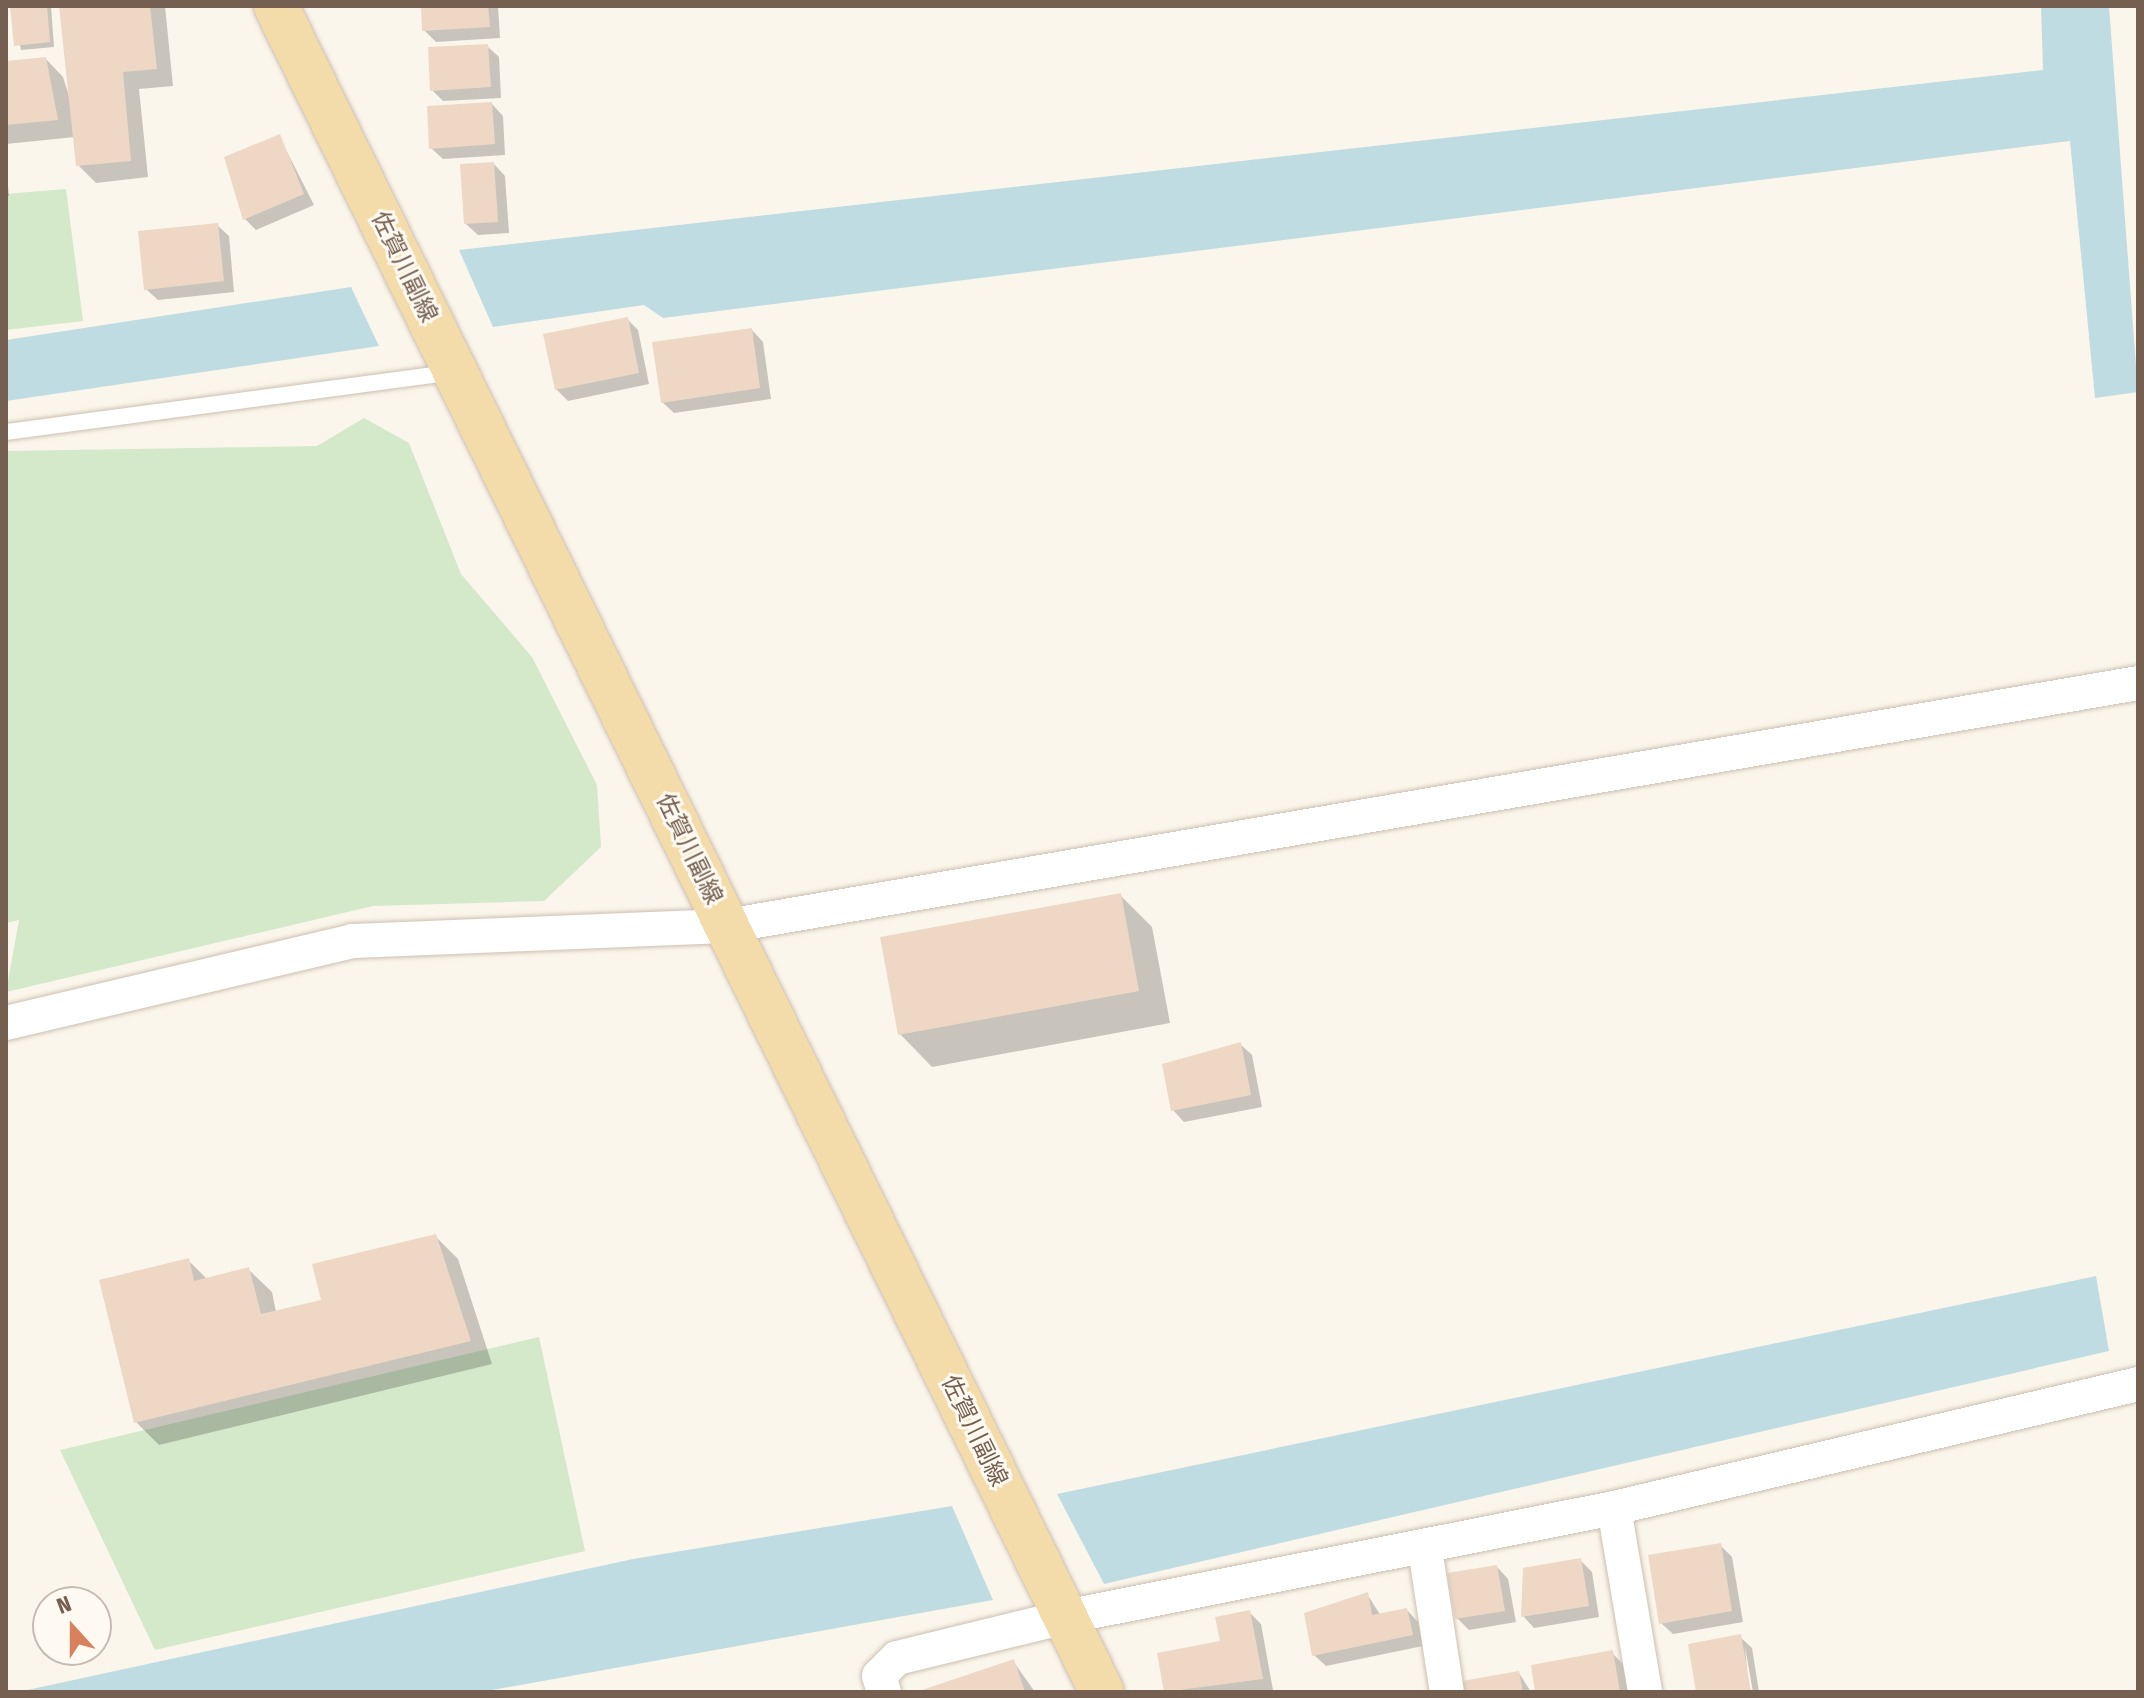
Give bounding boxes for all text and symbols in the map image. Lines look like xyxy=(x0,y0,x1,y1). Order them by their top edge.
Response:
street label: 佐賀川副線 xyxy=(365,207,443,327)
street label: 佐賀川副線 xyxy=(650,789,728,909)
street label: 佐賀川副線 xyxy=(935,1371,1013,1491)
north arrow xyxy=(32,1586,112,1666)
text: N xyxy=(53,1590,75,1620)

